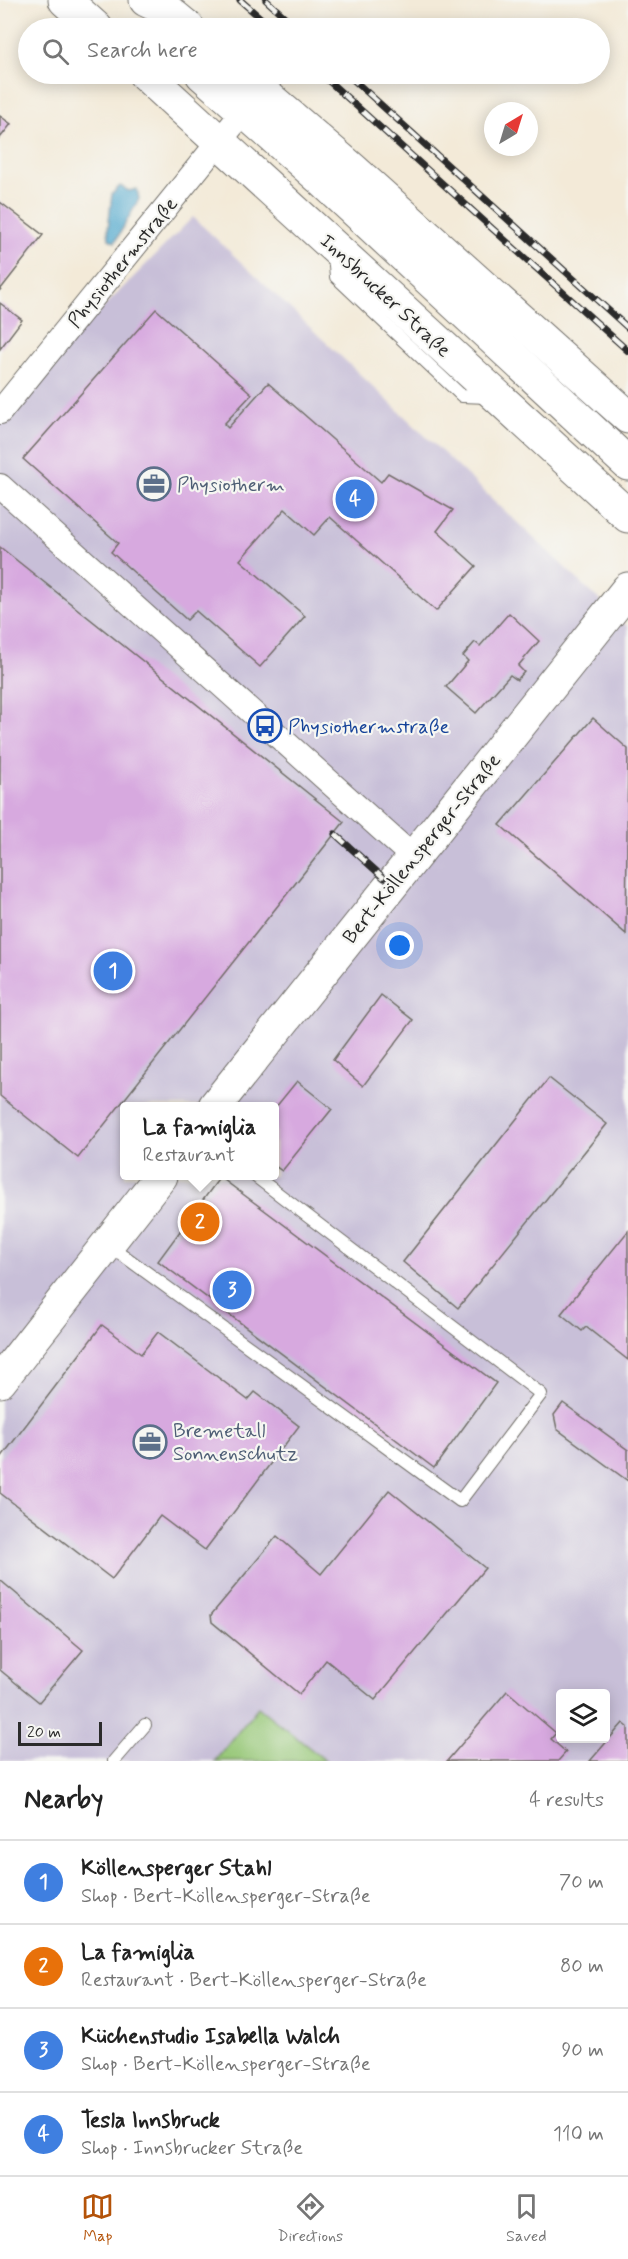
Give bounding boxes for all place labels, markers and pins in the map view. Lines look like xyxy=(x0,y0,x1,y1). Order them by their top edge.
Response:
office icon: Physiotherm xyxy=(136,466,172,502)
place label: Physiotherm xyxy=(177,472,285,499)
pin: 4 xyxy=(336,476,374,522)
bus stop icon: Physiothermstraße xyxy=(247,708,283,744)
place label: Physiothermstraße xyxy=(288,714,449,741)
pin: 1 xyxy=(94,948,132,994)
pin: 2 xyxy=(180,1200,220,1244)
pin: 3 xyxy=(212,1268,252,1312)
place label: Bremetall Sonnenschutz xyxy=(173,1418,298,1468)
office icon: Bremetall Sonnenschutz xyxy=(132,1424,168,1460)

